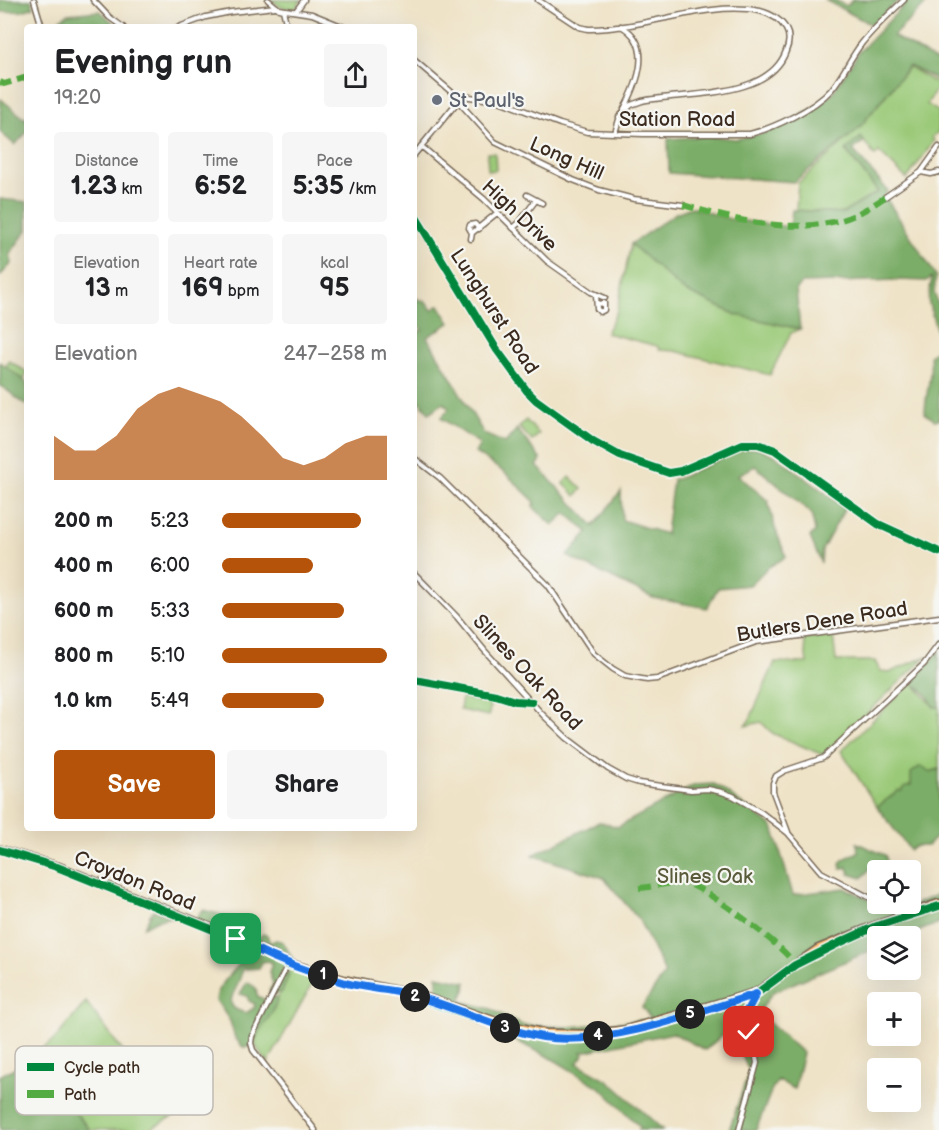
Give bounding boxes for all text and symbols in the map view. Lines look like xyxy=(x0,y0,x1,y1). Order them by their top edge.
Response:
text: Evening run xyxy=(54,43,232,83)
button: share xyxy=(324,44,387,107)
text: 19:20 xyxy=(54,86,101,110)
place label: St Paul's xyxy=(449,89,524,113)
marker: St Paul's xyxy=(430,93,444,107)
street label: Station Road xyxy=(619,108,735,132)
street label: Long Hill xyxy=(526,132,607,186)
text: Distance xyxy=(75,152,138,171)
text: Time xyxy=(203,152,238,171)
text: Pace xyxy=(316,152,353,171)
text: 1.23 xyxy=(70,171,117,202)
text: 6:52 xyxy=(194,171,247,202)
text: 5:35 xyxy=(292,171,344,202)
street label: High Drive xyxy=(477,175,562,257)
text: km xyxy=(117,180,143,199)
text: /km xyxy=(344,180,377,199)
street label: Lunghurst Road xyxy=(445,244,544,379)
text: Elevation xyxy=(73,254,140,273)
text: Heart rate xyxy=(184,254,257,273)
text: kcal xyxy=(320,254,349,273)
text: 13 xyxy=(85,273,111,304)
text: 169 xyxy=(182,273,224,304)
text: 95 xyxy=(319,273,350,304)
text: m xyxy=(111,282,128,301)
text: bpm xyxy=(224,282,259,301)
text: Elevation xyxy=(54,342,137,366)
text: 247–258 m xyxy=(283,342,387,366)
text: 200 m xyxy=(54,509,113,533)
text: 5:23 xyxy=(150,509,189,533)
text: 400 m xyxy=(54,554,113,578)
text: 6:00 xyxy=(150,554,190,578)
street label: Butlers Dene Road xyxy=(735,597,909,647)
text: 600 m xyxy=(54,599,114,623)
text: 5:33 xyxy=(150,599,190,623)
street label: Slines Oak Road xyxy=(468,610,587,736)
text: 800 m xyxy=(54,644,113,668)
text: 5:10 xyxy=(150,644,185,668)
text: 1.0 km xyxy=(54,689,112,713)
text: 5:49 xyxy=(150,689,189,713)
button: Save xyxy=(54,750,215,819)
button: Share xyxy=(227,750,387,819)
street label: Croydon Road xyxy=(71,846,199,916)
map controls xyxy=(867,860,921,1112)
button: locate xyxy=(867,860,921,914)
park label: Slines Oak xyxy=(657,865,753,889)
pin xyxy=(210,913,261,964)
icon: arrive xyxy=(219,922,252,955)
button: layers xyxy=(867,926,921,980)
pin: 1 xyxy=(308,960,338,990)
text: 1 xyxy=(320,965,326,984)
pin: 2 xyxy=(400,982,430,1012)
text: 2 xyxy=(410,987,420,1006)
button: + xyxy=(867,992,921,1046)
pin: 5 xyxy=(675,999,705,1029)
text: 5 xyxy=(685,1004,695,1023)
pin xyxy=(723,1006,774,1057)
pin: 3 xyxy=(490,1013,520,1043)
icon: check xyxy=(732,1015,765,1048)
text: 3 xyxy=(500,1018,510,1037)
pin: 4 xyxy=(583,1021,613,1051)
text: 4 xyxy=(593,1026,603,1045)
legend xyxy=(15,1046,213,1115)
button: − xyxy=(867,1058,921,1112)
text: Cycle path xyxy=(64,1059,140,1078)
text: Path xyxy=(64,1086,96,1105)

